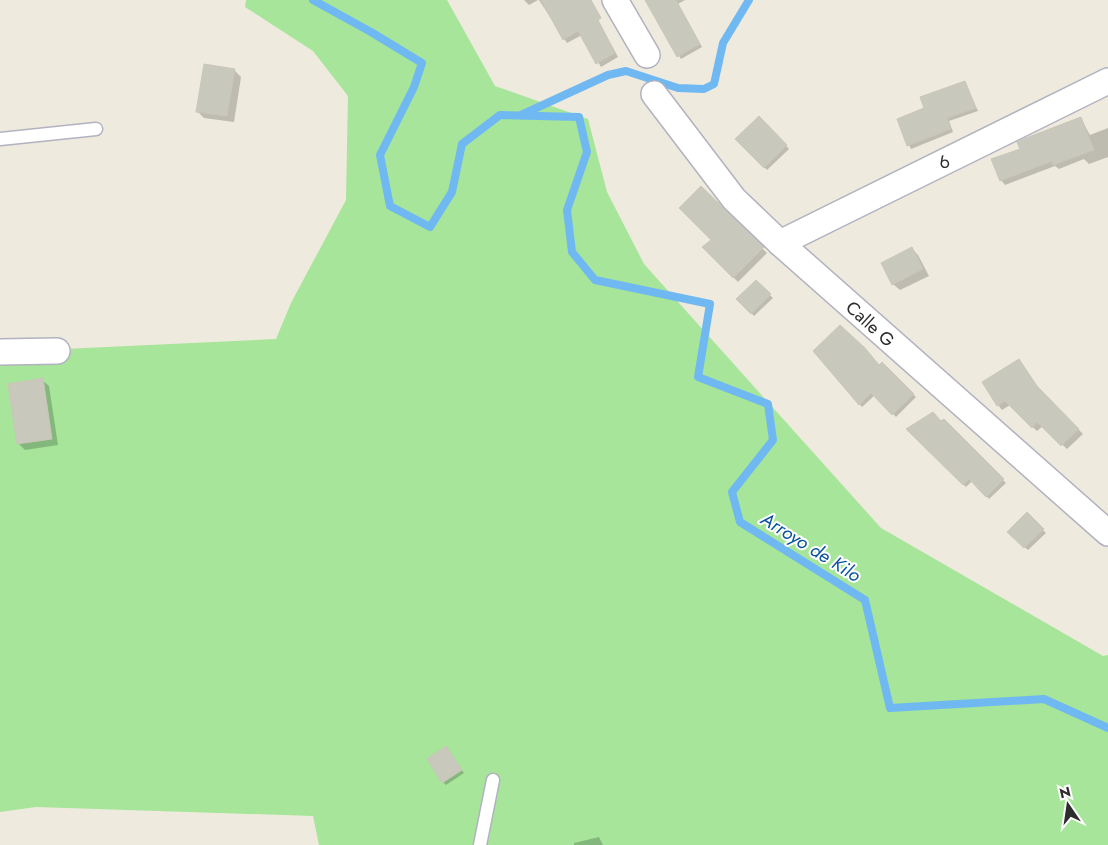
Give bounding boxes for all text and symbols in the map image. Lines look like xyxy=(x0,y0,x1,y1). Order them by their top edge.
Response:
street label: 6 xyxy=(934,148,954,176)
street label: Calle G xyxy=(840,295,900,353)
water label: Arroyo de Kilo xyxy=(755,505,866,588)
north arrow xyxy=(1043,780,1093,830)
text: N xyxy=(1057,781,1073,803)

